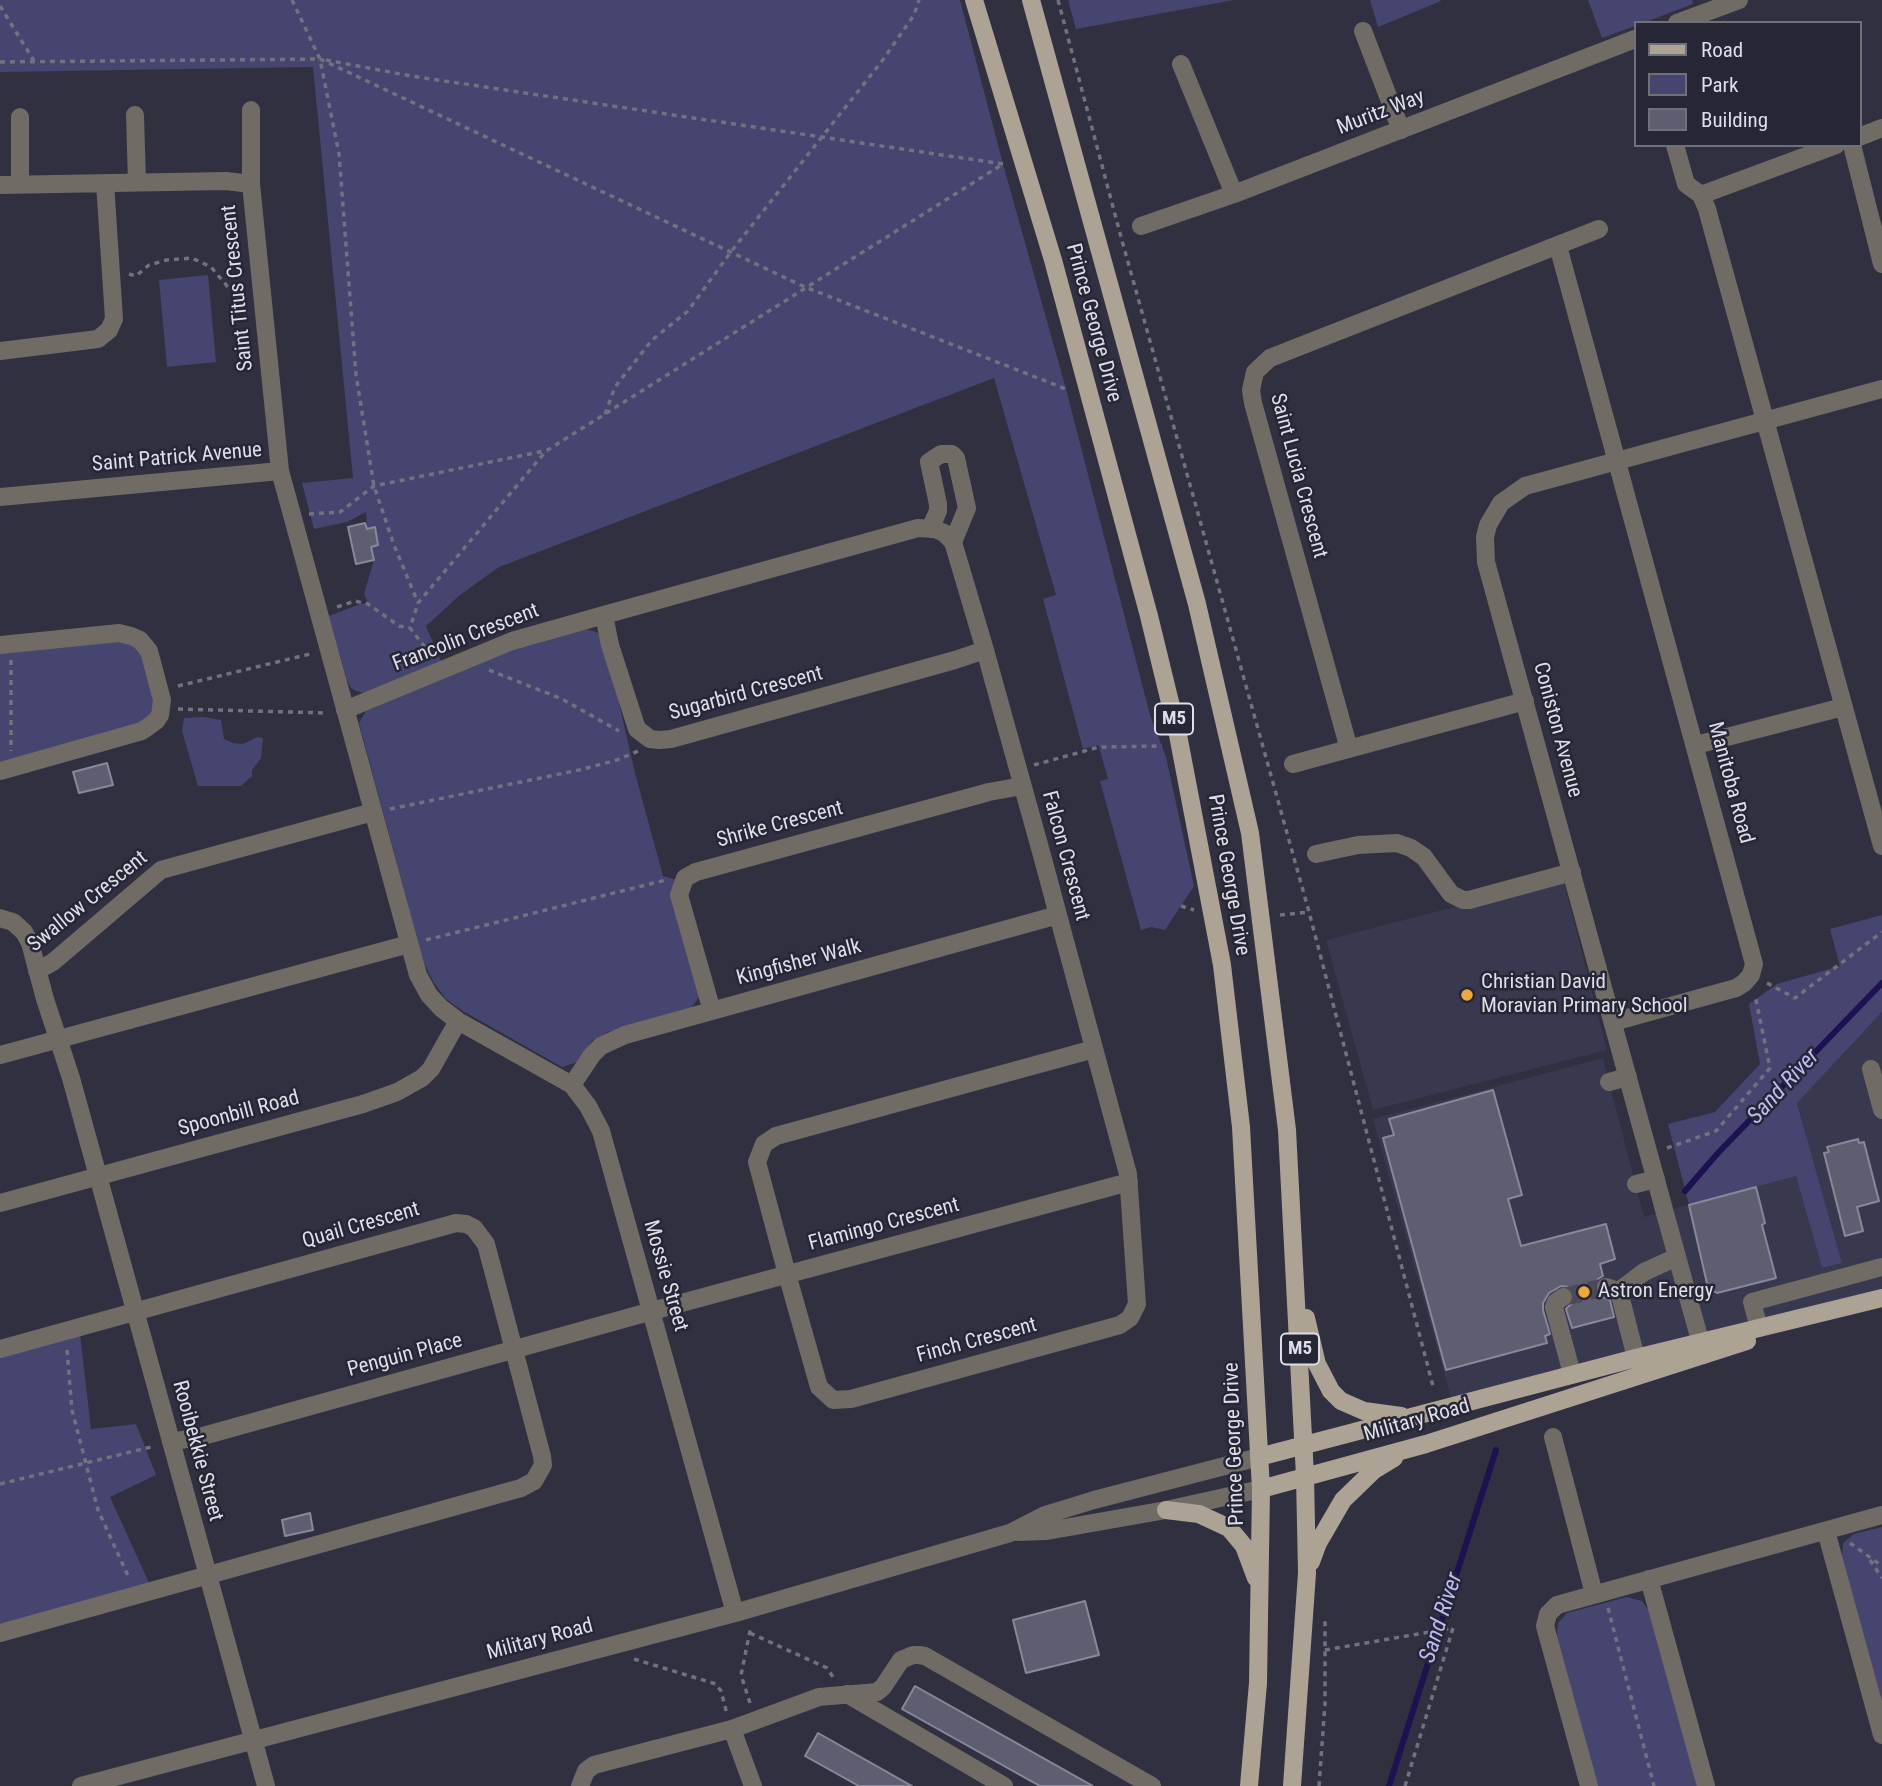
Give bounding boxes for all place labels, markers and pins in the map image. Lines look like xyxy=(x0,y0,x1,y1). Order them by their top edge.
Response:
place label: Christian David Moravian Primary School xyxy=(1481,970,1688,1020)
marker: Christian David Moravian Primary School xyxy=(1459,987,1475,1003)
place label: Astron Energy xyxy=(1598,1279,1713,1305)
marker: Astron Energy xyxy=(1576,1284,1592,1300)

